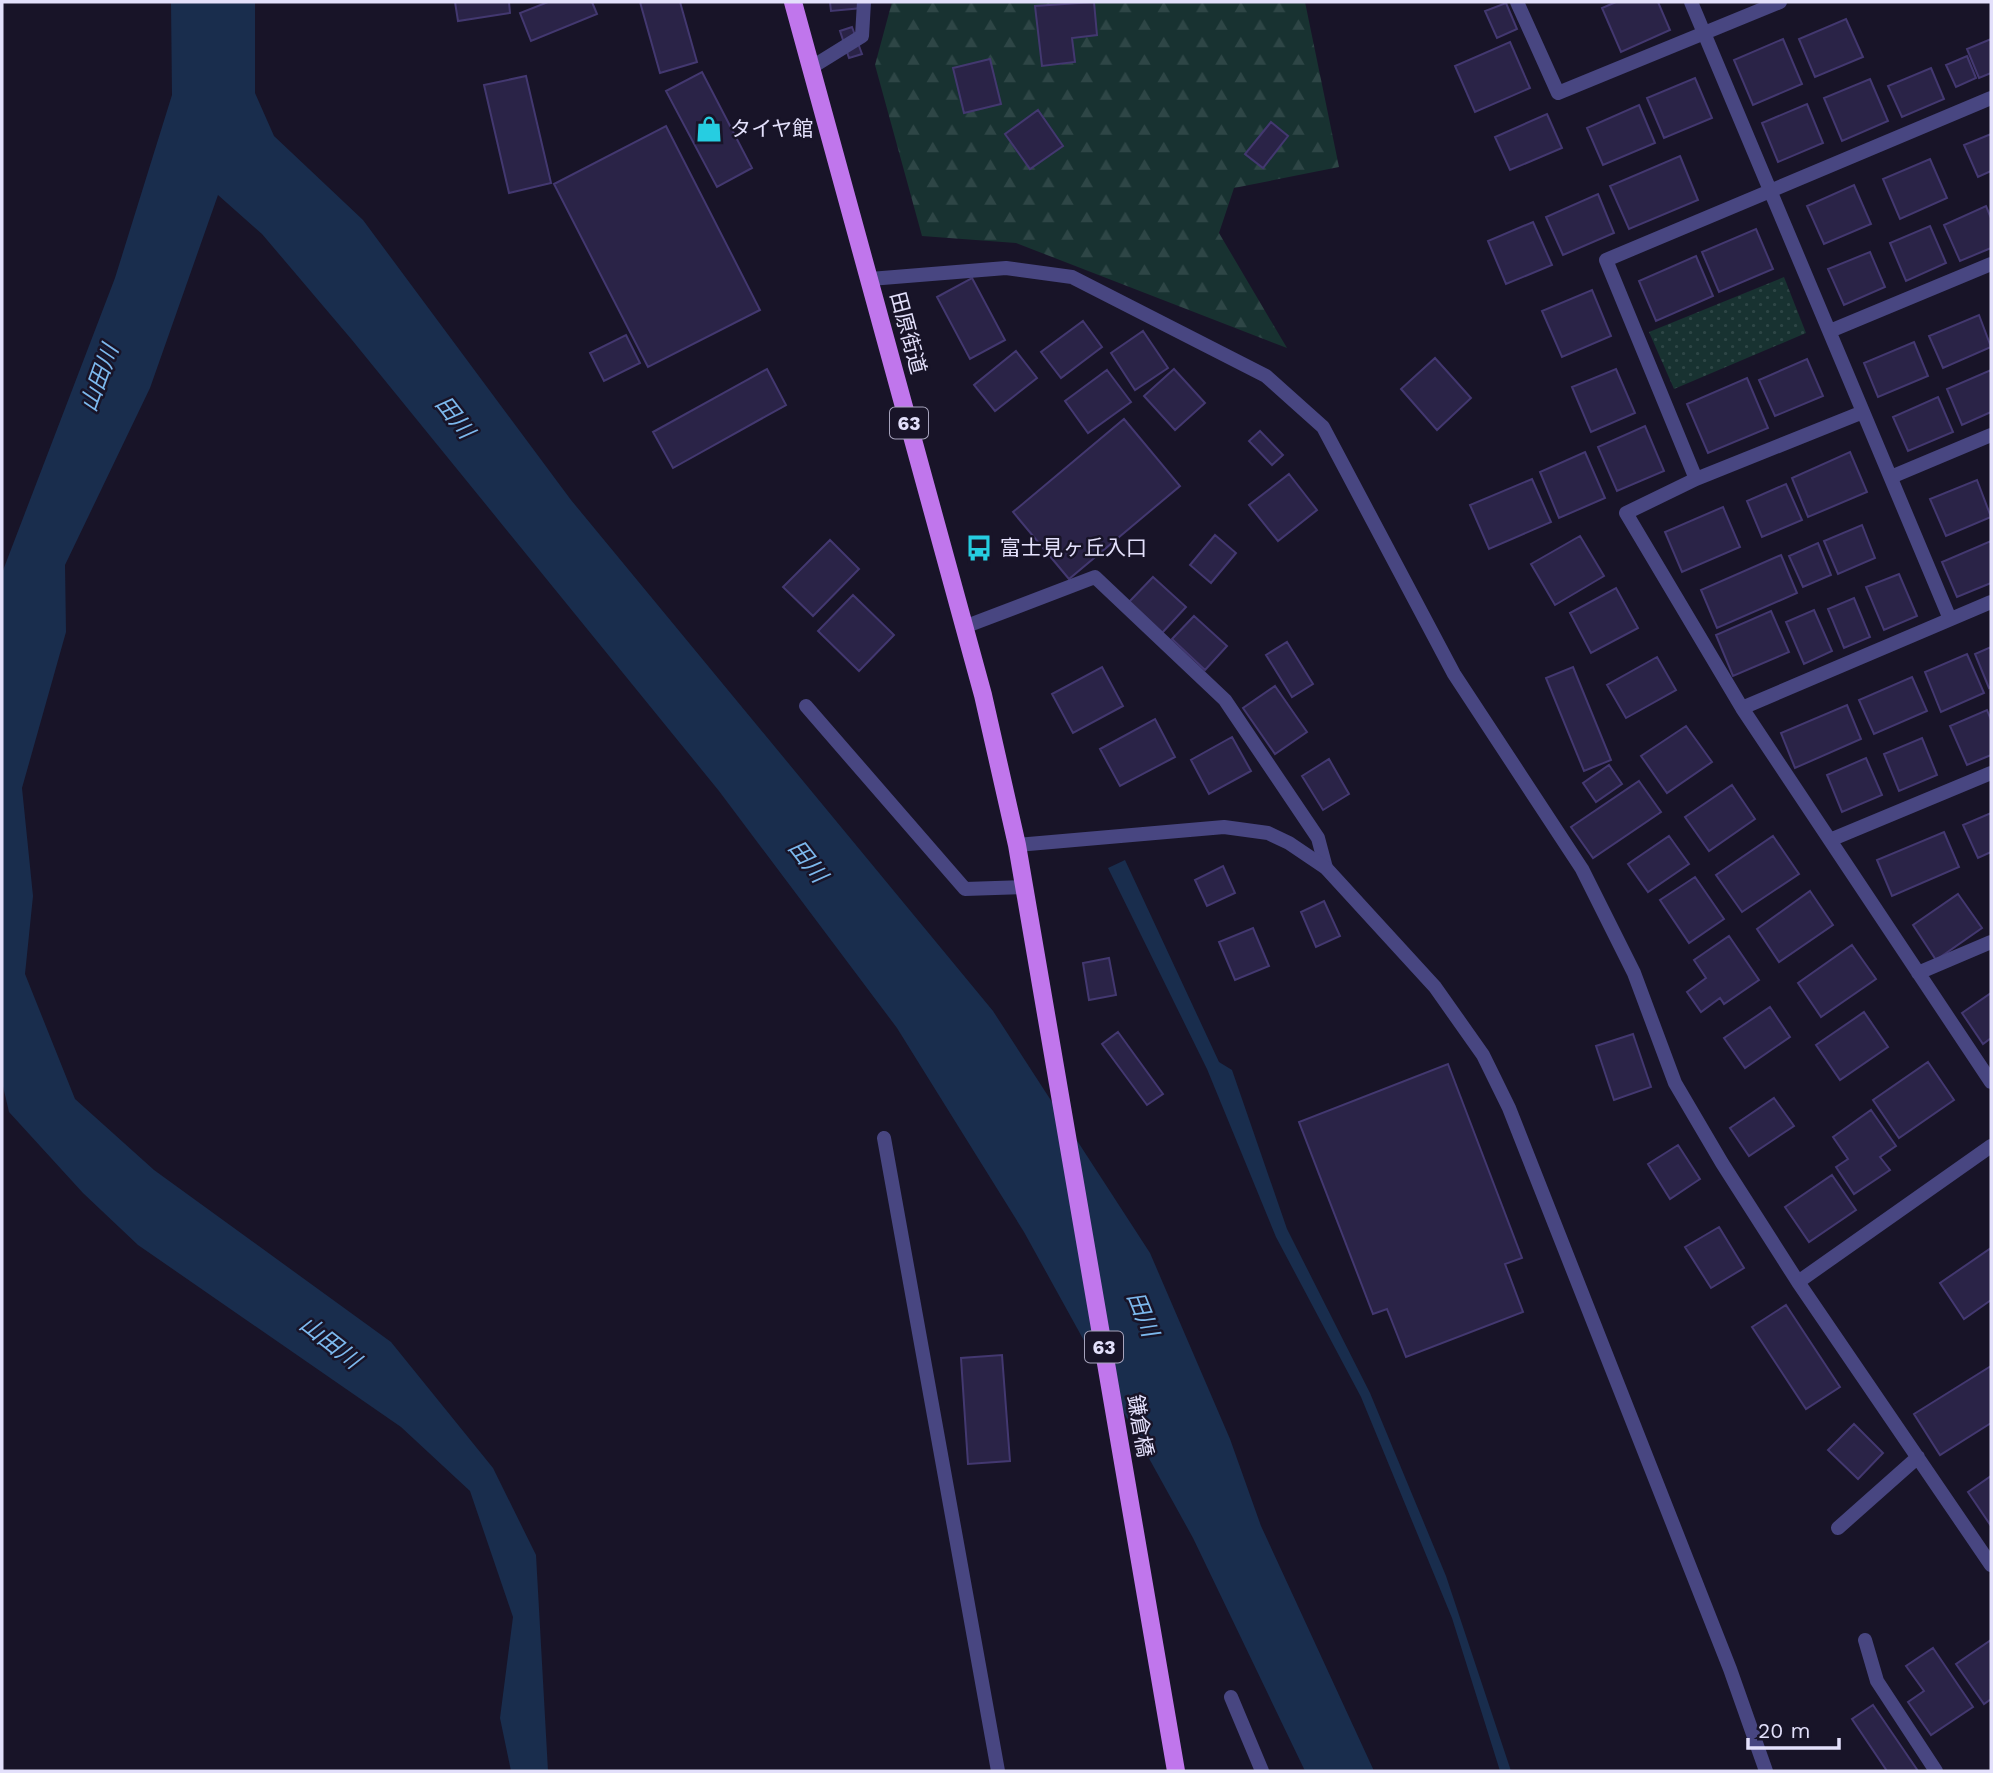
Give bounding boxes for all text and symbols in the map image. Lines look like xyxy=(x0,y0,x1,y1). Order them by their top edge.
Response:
shop icon: タイヤ館 xyxy=(694,114,724,144)
place label: タイヤ館 xyxy=(730,116,813,141)
street label: 田原街道 xyxy=(886,289,931,377)
water label: 山田川 xyxy=(75,338,125,415)
water label: 田川 xyxy=(430,391,481,446)
road number: 63 xyxy=(890,408,928,438)
bus stop icon: 富士見ヶ丘入口 xyxy=(964,533,994,563)
place label: 富士見ヶ丘入口 xyxy=(1000,535,1147,560)
water label: 田川 xyxy=(783,835,834,890)
water label: 田川 xyxy=(1121,1288,1165,1343)
water label: 山田川 xyxy=(294,1311,368,1376)
road number: 63 xyxy=(1085,1331,1123,1362)
street label: 鎌倉橋 xyxy=(1123,1393,1158,1459)
scale bar xyxy=(1748,1706,1839,1750)
text: 20 m xyxy=(1758,1718,1810,1743)

